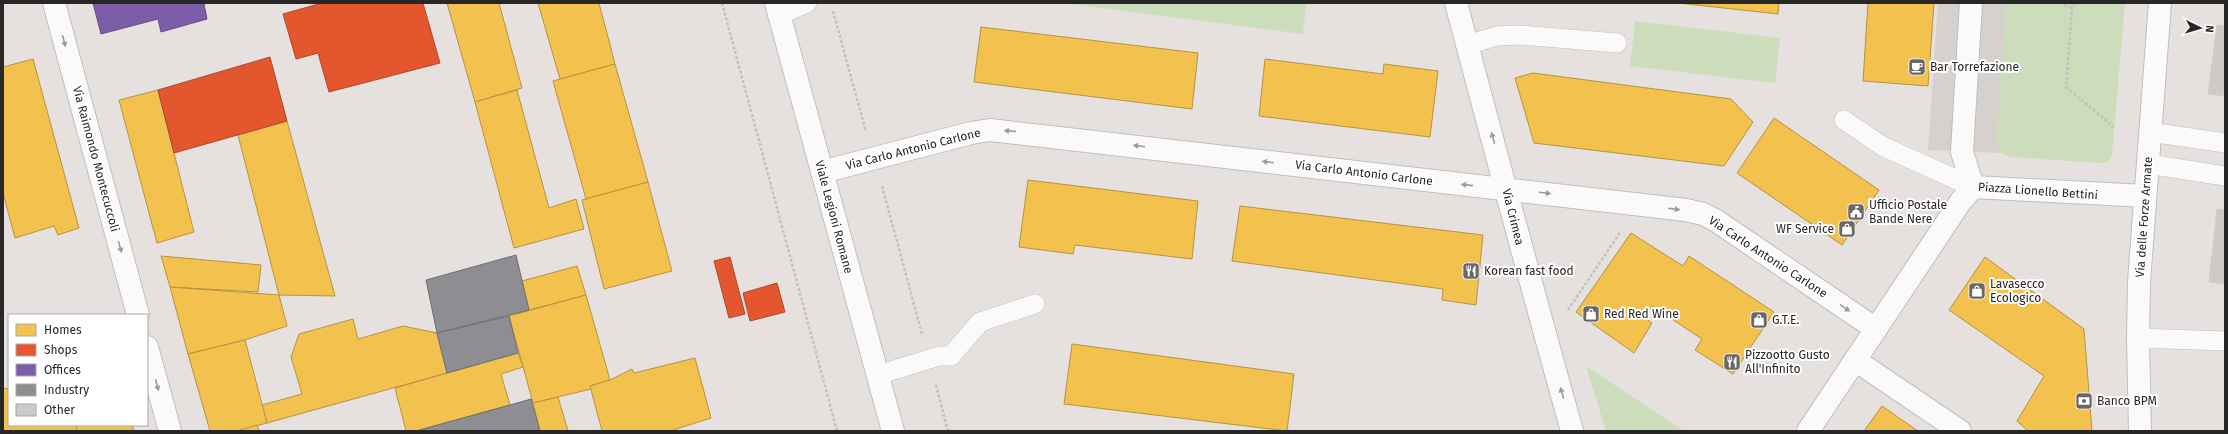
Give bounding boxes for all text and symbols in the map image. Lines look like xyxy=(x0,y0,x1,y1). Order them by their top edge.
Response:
north arrow xyxy=(2180,8,2220,48)
text: N xyxy=(2203,25,2216,33)
one-way arrow xyxy=(61,35,67,47)
cafe icon: Bar Torrefazione xyxy=(1907,57,1927,77)
place label: Bar Torrefazione xyxy=(1930,60,2019,74)
street label: Via Raimondo Montecuccoli xyxy=(70,85,122,233)
street label: Via Carlo Antonio Carlone xyxy=(844,125,982,173)
one-way arrow xyxy=(1004,128,1016,135)
one-way arrow xyxy=(1489,132,1495,144)
one-way arrow xyxy=(1133,143,1145,150)
street label: Via delle Forze Armate xyxy=(2133,156,2155,278)
street label: Via Carlo Antonio Carlone xyxy=(1294,158,1434,188)
street label: Viale Legioni Romane xyxy=(812,159,856,275)
one-way arrow xyxy=(1262,159,1274,165)
street label: Piazza Lionello Bettini xyxy=(1978,180,2098,202)
one-way arrow xyxy=(1461,182,1473,188)
street label: Via Crimea xyxy=(1499,187,1527,247)
one-way arrow xyxy=(1539,190,1551,196)
place label: Ufficio Postale Bande Nere xyxy=(1869,198,1947,226)
public building icon: Ufficio Postale Bande Nere xyxy=(1846,202,1866,222)
one-way arrow xyxy=(1668,206,1680,212)
street label: Via Carlo Antonio Carlone xyxy=(1706,213,1830,301)
shop icon: WF Service xyxy=(1837,219,1857,239)
place label: WF Service xyxy=(1776,222,1834,236)
one-way arrow xyxy=(117,241,123,253)
restaurant icon: Korean fast food xyxy=(1461,261,1481,281)
place label: Korean fast food xyxy=(1484,264,1574,278)
place label: Lavasecco Ecologico xyxy=(1990,277,2044,305)
shop icon: Lavasecco Ecologico xyxy=(1967,281,1987,301)
shop icon: Red Red Wine xyxy=(1581,304,1601,324)
one-way arrow xyxy=(1840,304,1850,312)
place label: Red Red Wine xyxy=(1604,307,1679,321)
shop icon: G.T.E. xyxy=(1749,310,1769,330)
place label: G.T.E. xyxy=(1772,313,1800,327)
legend xyxy=(8,314,148,426)
text: Homes xyxy=(44,323,82,337)
text: Shops xyxy=(44,343,78,357)
place label: Pizzootto Gusto All'Infinito xyxy=(1745,348,1830,376)
restaurant icon: Pizzootto Gusto All'Infinito xyxy=(1722,352,1742,372)
text: Offices xyxy=(44,363,81,377)
one-way arrow xyxy=(154,379,160,391)
text: Industry xyxy=(44,383,89,397)
one-way arrow xyxy=(1559,387,1565,399)
bank icon: Banco BPM xyxy=(2074,391,2094,411)
place label: Banco BPM xyxy=(2097,394,2157,408)
text: Other xyxy=(44,403,75,417)

